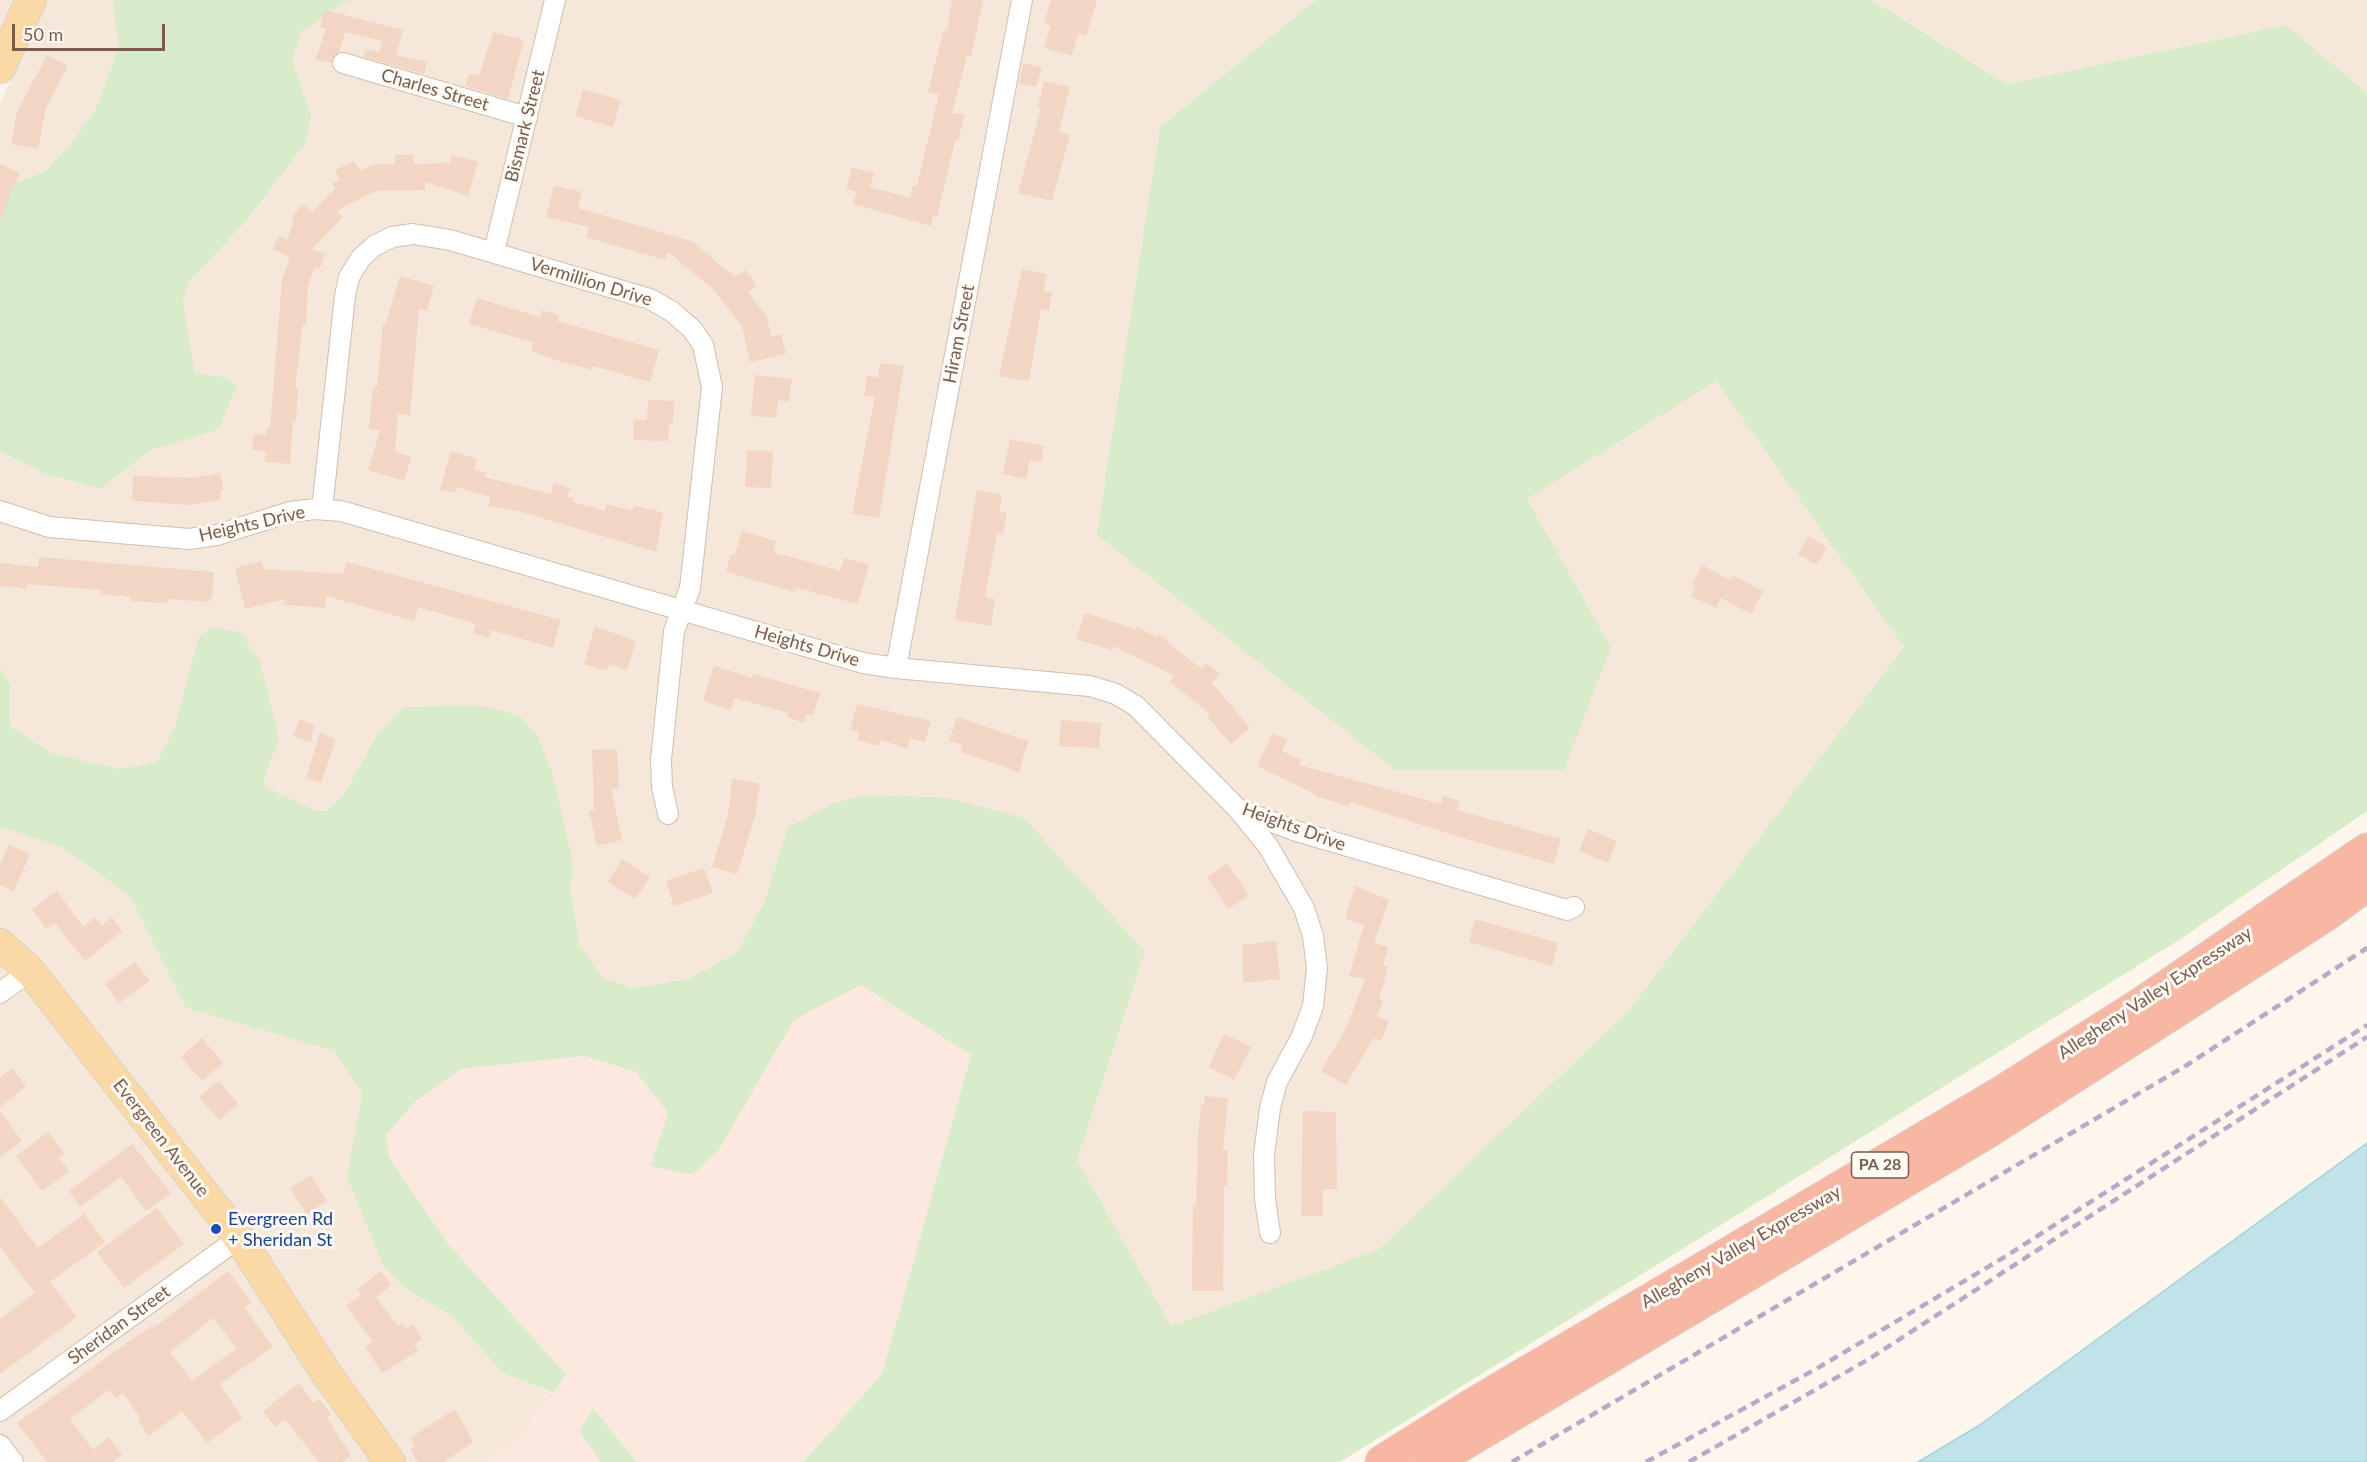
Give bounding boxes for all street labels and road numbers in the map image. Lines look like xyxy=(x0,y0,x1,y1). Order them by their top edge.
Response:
street label: Charles Street xyxy=(379,64,491,116)
street label: Bismark Street xyxy=(501,68,549,184)
street label: Vermillion Drive xyxy=(527,253,655,311)
street label: Hiram Street xyxy=(939,283,979,385)
street label: Heights Drive xyxy=(197,501,307,547)
street label: Heights Drive xyxy=(752,621,862,671)
street label: Heights Drive xyxy=(1239,798,1349,856)
street label: Allegheny Valley Expressway xyxy=(2054,922,2256,1064)
street label: Evergreen Avenue xyxy=(108,1075,214,1201)
road number: PA 28 xyxy=(1852,1152,1908,1178)
street label: Allegheny Valley Expressway xyxy=(1637,1181,1845,1313)
street label: Sheridan Street xyxy=(64,1281,174,1369)

